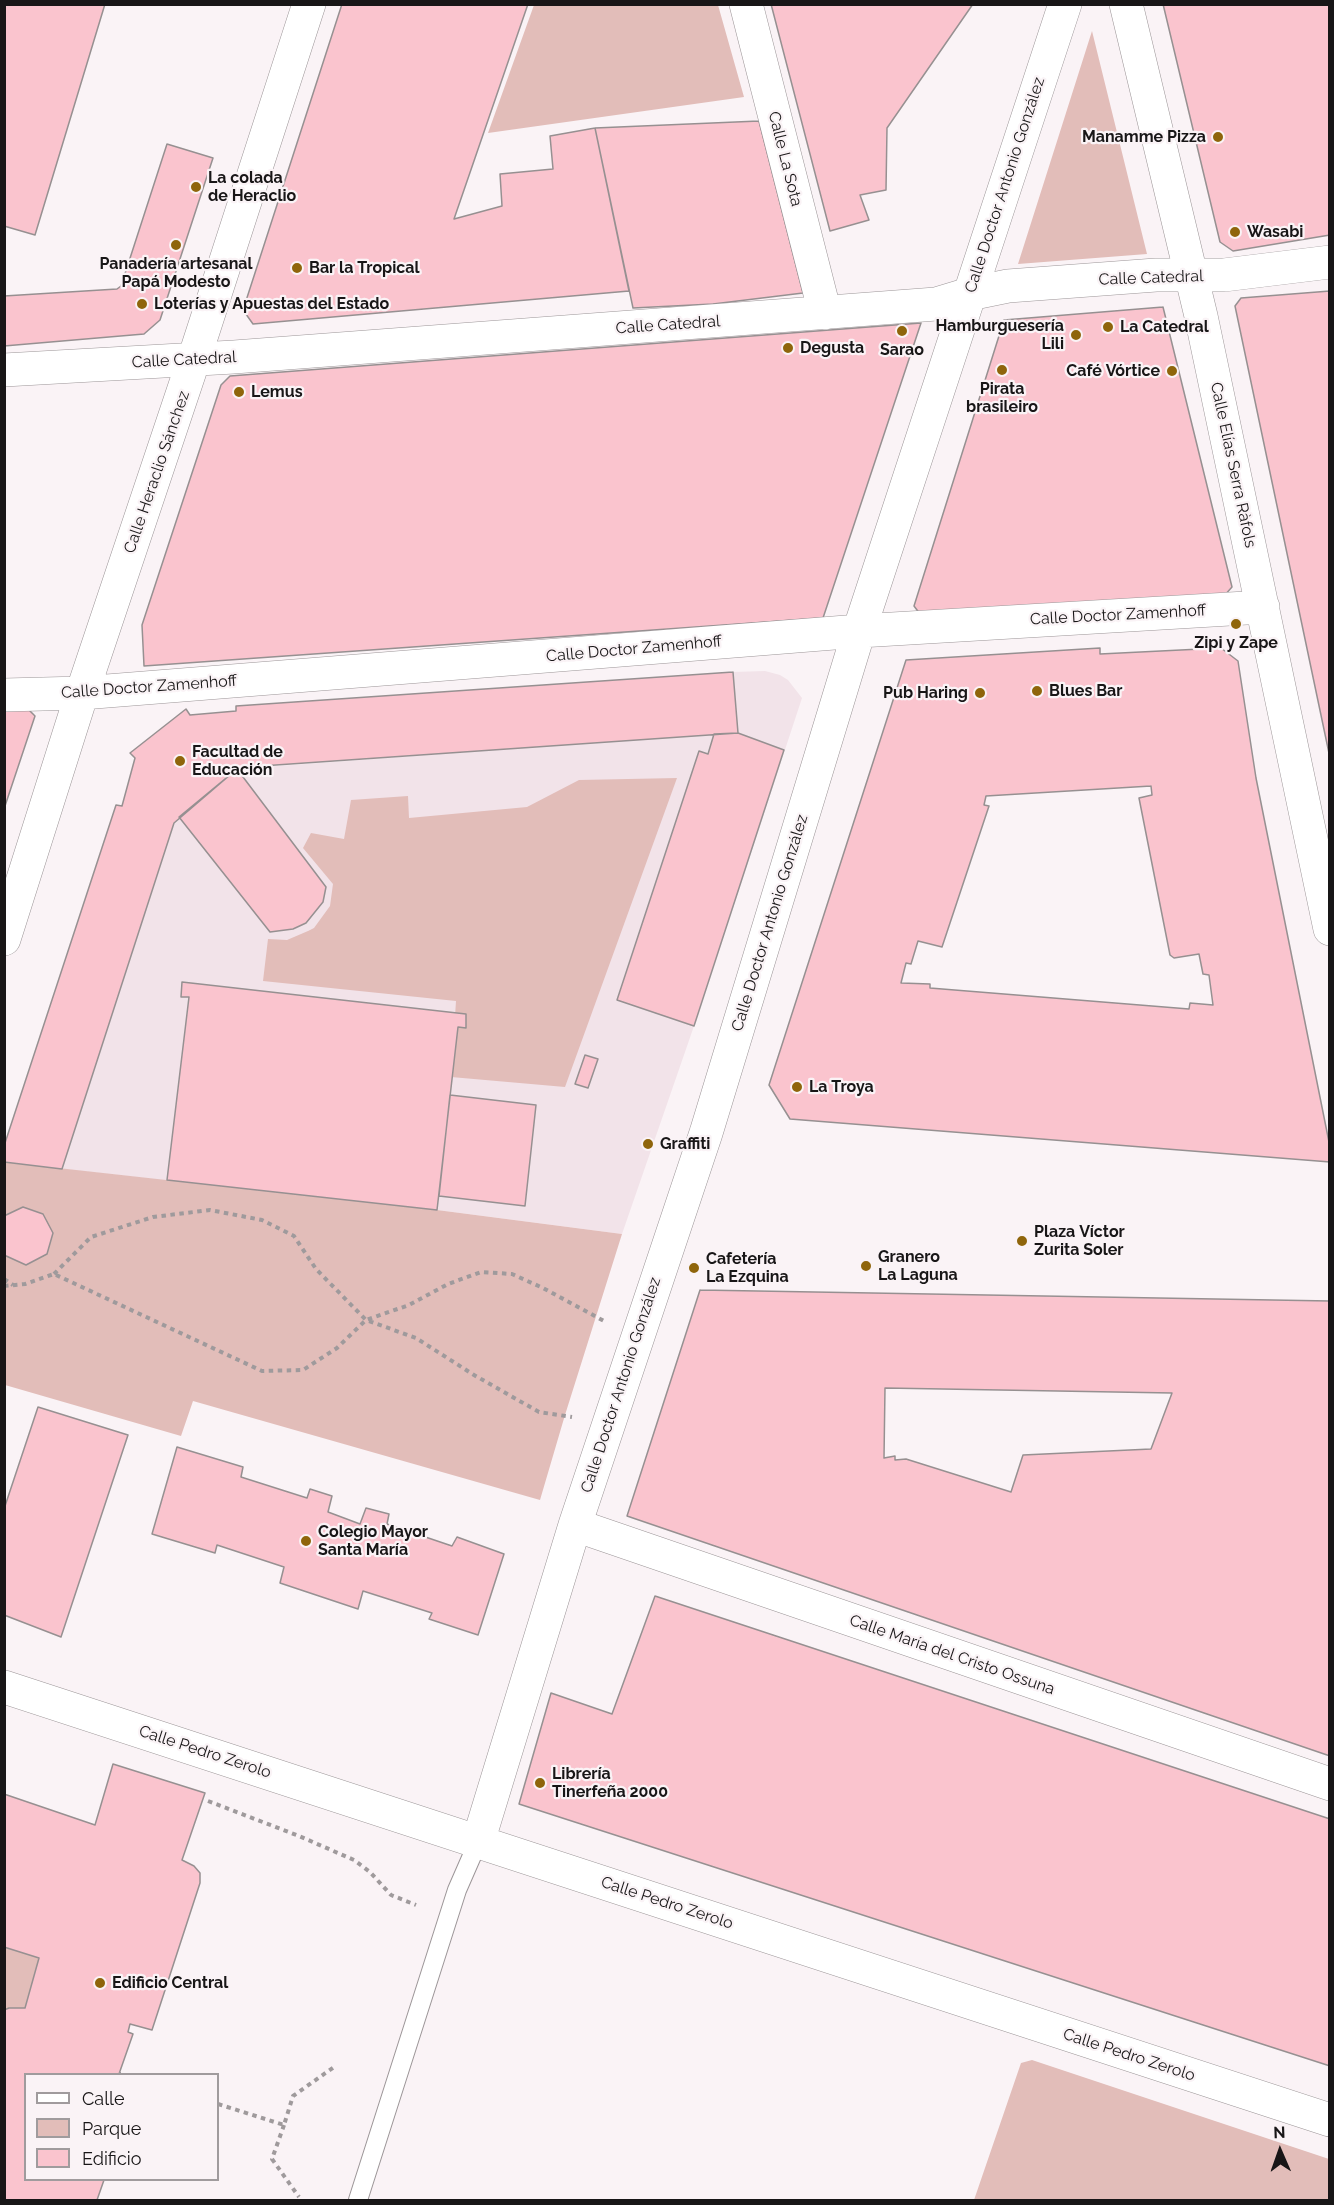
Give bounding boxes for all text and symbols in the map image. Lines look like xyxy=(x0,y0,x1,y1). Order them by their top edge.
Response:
street label: Calle Doctor Antonio González xyxy=(961,75,1049,295)
street label: Calle La Sota xyxy=(764,110,806,208)
place label: Manamme Pizza xyxy=(1082,127,1206,147)
marker: Manamme Pizza xyxy=(1211,130,1225,144)
place label: La colada de Heraclio xyxy=(208,168,296,206)
marker: La colada de Heraclio xyxy=(189,180,203,194)
place label: Wasabi xyxy=(1247,222,1303,242)
marker: Wasabi xyxy=(1228,225,1242,239)
marker: Panadería artesanal Papá Modesto xyxy=(169,238,183,252)
place label: Panadería artesanal Papá Modesto xyxy=(99,254,253,292)
place label: Bar la Tropical xyxy=(309,258,420,278)
marker: Bar la Tropical xyxy=(290,261,304,275)
street label: Calle Catedral xyxy=(1098,267,1204,289)
place label: Loterías y Apuestas del Estado xyxy=(154,294,389,314)
marker: Loterías y Apuestas del Estado xyxy=(135,297,149,311)
street label: Calle Catedral xyxy=(615,312,721,338)
place label: Hamburguesería Lili xyxy=(935,316,1064,354)
place label: La Catedral xyxy=(1120,317,1209,337)
marker: La Catedral xyxy=(1101,320,1115,334)
marker: Sarao xyxy=(895,324,909,338)
marker: Hamburguesería Lili xyxy=(1069,328,1083,342)
place label: Degusta xyxy=(800,338,864,358)
place label: Sarao xyxy=(880,340,924,360)
marker: Degusta xyxy=(781,341,795,355)
street label: Calle Catedral xyxy=(131,348,237,372)
place label: Café Vórtice xyxy=(1066,361,1160,381)
marker: Pirata brasileiro xyxy=(995,363,1009,377)
marker: Café Vórtice xyxy=(1165,364,1179,378)
place label: Pirata brasileiro xyxy=(966,379,1038,417)
street label: Calle Elías Serra Ràfols xyxy=(1206,381,1260,549)
place label: Lemus xyxy=(251,382,303,402)
marker: Lemus xyxy=(232,385,246,399)
street label: Calle Heraclio Sánchez xyxy=(120,388,194,556)
street label: Calle Doctor Zamenhoff xyxy=(1029,601,1207,629)
marker: Zipi y Zape xyxy=(1229,617,1243,631)
street label: Calle Doctor Zamenhoff xyxy=(545,632,723,666)
place label: Zipi y Zape xyxy=(1194,633,1278,653)
street label: Calle Doctor Zamenhoff xyxy=(60,671,238,703)
place label: Blues Bar xyxy=(1049,681,1122,701)
place label: Pub Haring xyxy=(883,683,968,703)
marker: Blues Bar xyxy=(1030,684,1044,698)
marker: Pub Haring xyxy=(973,686,987,700)
place label: Facultad de Educación xyxy=(192,742,283,780)
marker: Facultad de Educación xyxy=(173,754,187,768)
street label: Calle Doctor Antonio González xyxy=(728,812,812,1034)
place label: La Troya xyxy=(809,1077,874,1097)
marker: La Troya xyxy=(790,1080,804,1094)
place label: Graffiti xyxy=(660,1134,710,1154)
marker: Graffiti xyxy=(641,1137,655,1151)
place label: Plaza Víctor Zurita Soler xyxy=(1034,1222,1125,1260)
marker: Plaza Víctor Zurita Soler xyxy=(1015,1234,1029,1248)
place label: Granero La Laguna xyxy=(878,1247,958,1285)
place label: Cafetería La Ezquina xyxy=(706,1249,789,1287)
marker: Granero La Laguna xyxy=(859,1259,873,1273)
marker: Cafetería La Ezquina xyxy=(687,1261,701,1275)
street label: Calle Doctor Antonio González xyxy=(577,1275,665,1495)
place label: Colegio Mayor Santa María xyxy=(318,1522,428,1560)
marker: Colegio Mayor Santa María xyxy=(299,1534,313,1548)
street label: Calle María del Cristo Ossuna xyxy=(847,1611,1057,1699)
street label: Calle Pedro Zerolo xyxy=(136,1722,274,1782)
place label: Librería Tinerfeña 2000 xyxy=(552,1764,668,1802)
marker: Librería Tinerfeña 2000 xyxy=(533,1776,547,1790)
street label: Calle Pedro Zerolo xyxy=(598,1873,736,1933)
place label: Edificio Central xyxy=(112,1973,228,1993)
marker: Edificio Central xyxy=(93,1976,107,1990)
street label: Calle Pedro Zerolo xyxy=(1060,2025,1198,2085)
legend xyxy=(24,2073,219,2181)
text: Calle xyxy=(82,2088,125,2109)
text: Parque xyxy=(82,2118,141,2139)
north arrow xyxy=(1250,2121,1310,2181)
text: N xyxy=(1273,2123,1286,2142)
text: Edificio xyxy=(82,2148,141,2169)

